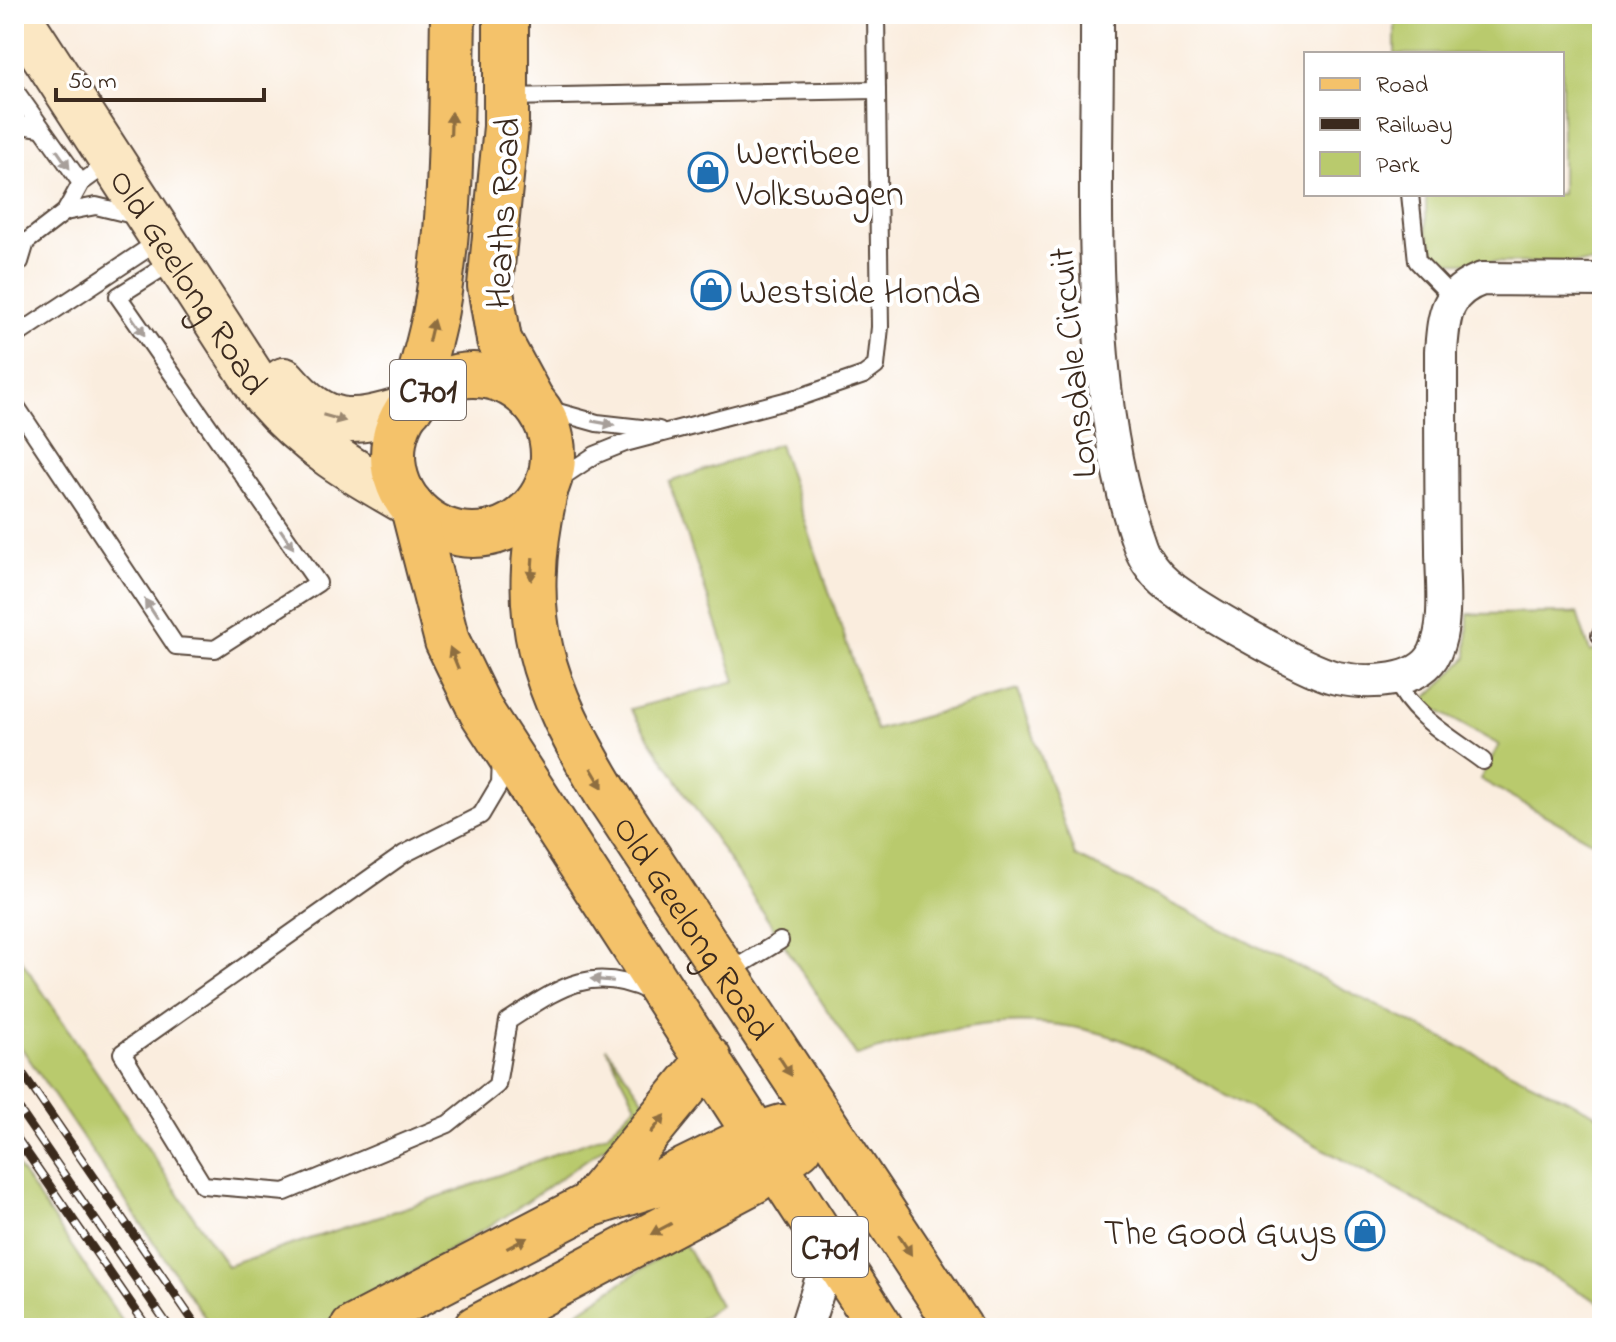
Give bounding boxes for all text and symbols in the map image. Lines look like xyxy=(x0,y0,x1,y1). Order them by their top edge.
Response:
scale bar xyxy=(56,52,264,102)
legend xyxy=(1304,52,1564,196)
text: 50 m xyxy=(68,65,117,100)
text: Road xyxy=(1376,69,1429,104)
text: Railway xyxy=(1376,109,1453,145)
one-way arrow xyxy=(445,111,458,136)
street label: Heaths Road xyxy=(474,116,537,310)
place label: Werribee Volkswagen xyxy=(735,129,904,223)
one-way arrow xyxy=(55,149,70,170)
text: Park xyxy=(1376,149,1420,184)
shop icon: Werribee Volkswagen xyxy=(687,151,729,193)
street label: Old Geelong Road xyxy=(93,160,279,407)
street label: Lonsdale Circuit xyxy=(1037,245,1114,480)
place label: Westside Honda xyxy=(739,268,981,321)
shop icon: Westside Honda xyxy=(690,269,732,311)
one-way arrow xyxy=(130,315,145,336)
one-way arrow xyxy=(426,318,438,343)
road number: C701 xyxy=(390,360,466,420)
one-way arrow xyxy=(322,412,346,425)
one-way arrow xyxy=(591,418,616,430)
one-way arrow xyxy=(279,528,294,549)
one-way arrow xyxy=(525,557,538,582)
one-way arrow xyxy=(145,598,159,620)
one-way arrow xyxy=(448,647,461,670)
one-way arrow xyxy=(590,767,604,789)
street label: Old Geelong Road xyxy=(597,807,785,1053)
one-way arrow xyxy=(590,973,615,986)
one-way arrow xyxy=(778,1055,793,1076)
one-way arrow xyxy=(649,1114,665,1134)
place label: The Good Guys xyxy=(1104,1209,1337,1262)
shop icon: The Good Guys xyxy=(1344,1210,1386,1252)
road number: C701 xyxy=(792,1217,868,1277)
one-way arrow xyxy=(649,1222,672,1235)
one-way arrow xyxy=(898,1234,913,1255)
one-way arrow xyxy=(506,1236,529,1250)

